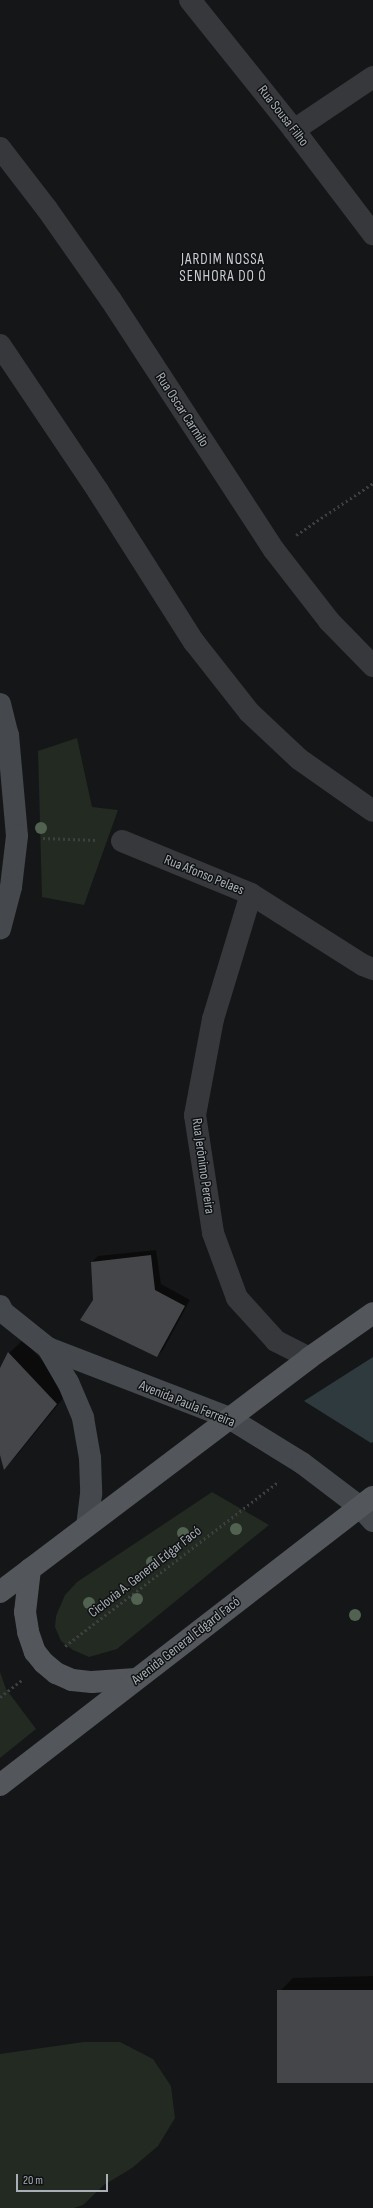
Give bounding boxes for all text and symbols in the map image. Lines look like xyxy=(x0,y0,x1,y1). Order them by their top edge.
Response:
street label: Rua Sousa Filho xyxy=(254,82,312,150)
district label: JARDIM NOSSA SENHORA DO Ó xyxy=(179,250,267,285)
street label: Rua Oscar Carmilo xyxy=(152,370,212,450)
street label: Rua Afonso Pelaes xyxy=(162,851,246,899)
street label: Rua Jerônimo Pereira xyxy=(188,1117,218,1215)
street label: Avenida Paula Ferreira xyxy=(137,1377,237,1431)
street label: Ciclovia A. General Edgar Facó xyxy=(85,1523,205,1621)
street label: Avenida General Edgard Facó xyxy=(128,1593,244,1689)
scale bar xyxy=(18,2166,110,2192)
text: 20 m xyxy=(23,2173,43,2188)

